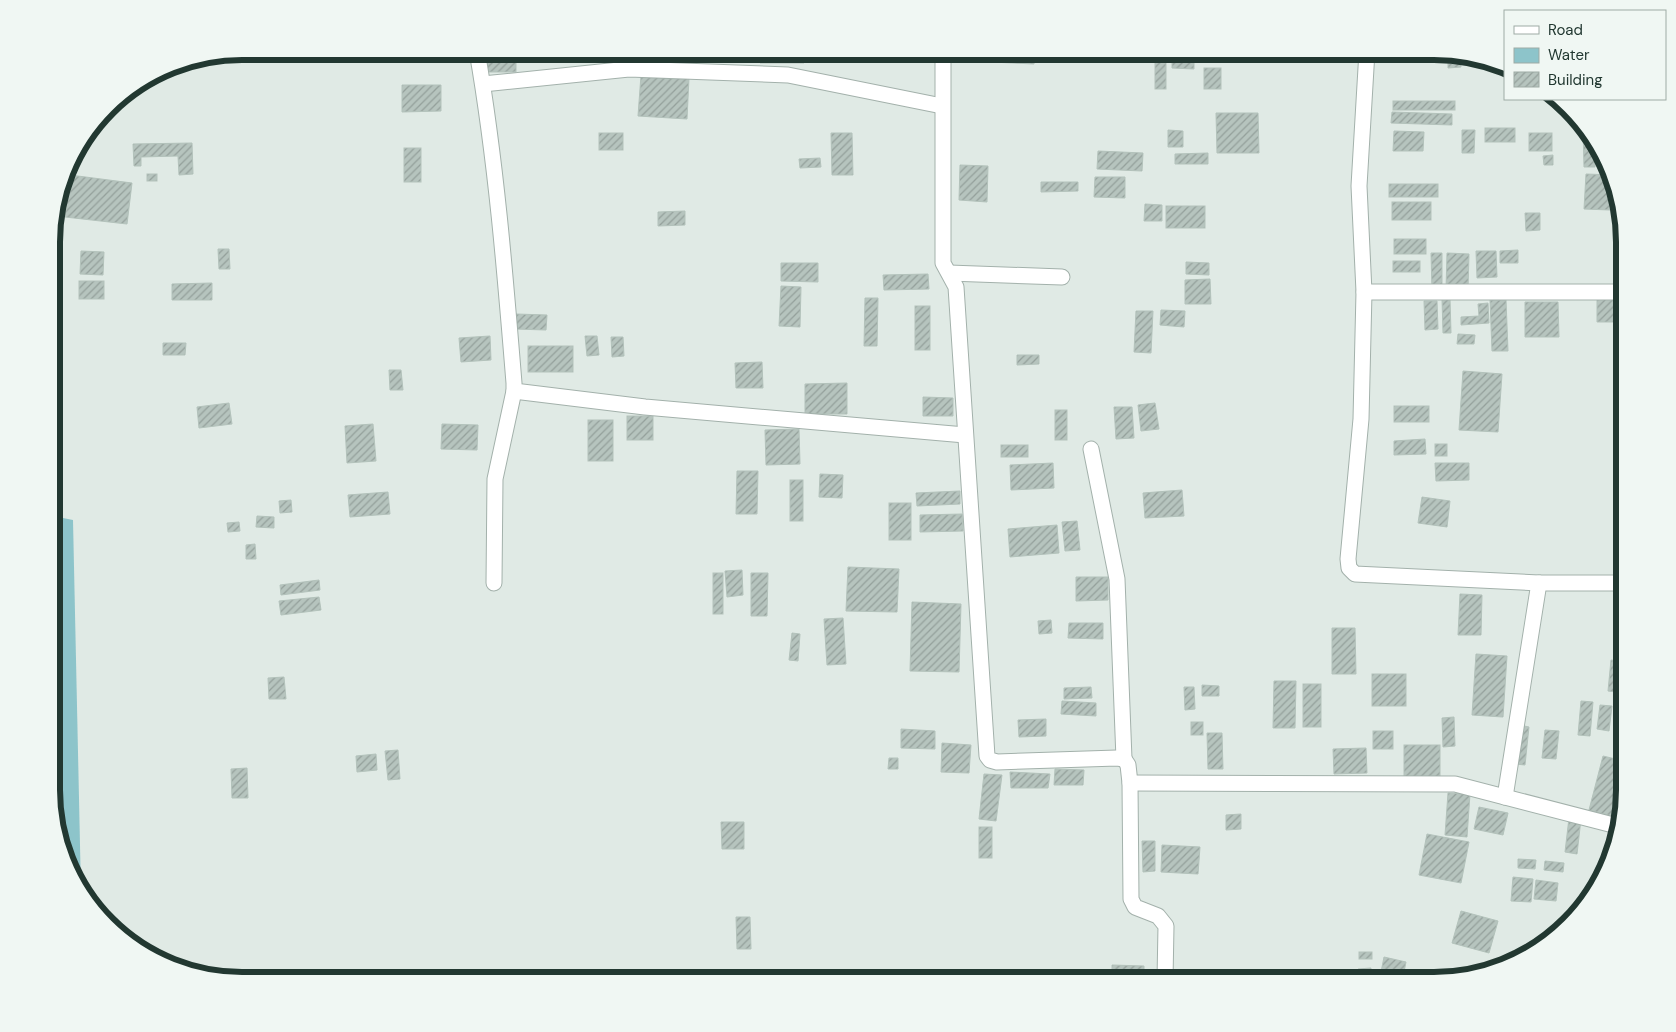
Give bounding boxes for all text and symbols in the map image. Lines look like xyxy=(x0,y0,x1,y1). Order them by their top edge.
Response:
legend xyxy=(1504,10,1666,100)
text: Road xyxy=(1548,20,1583,40)
text: Water xyxy=(1548,45,1590,65)
text: Building xyxy=(1548,70,1603,90)

